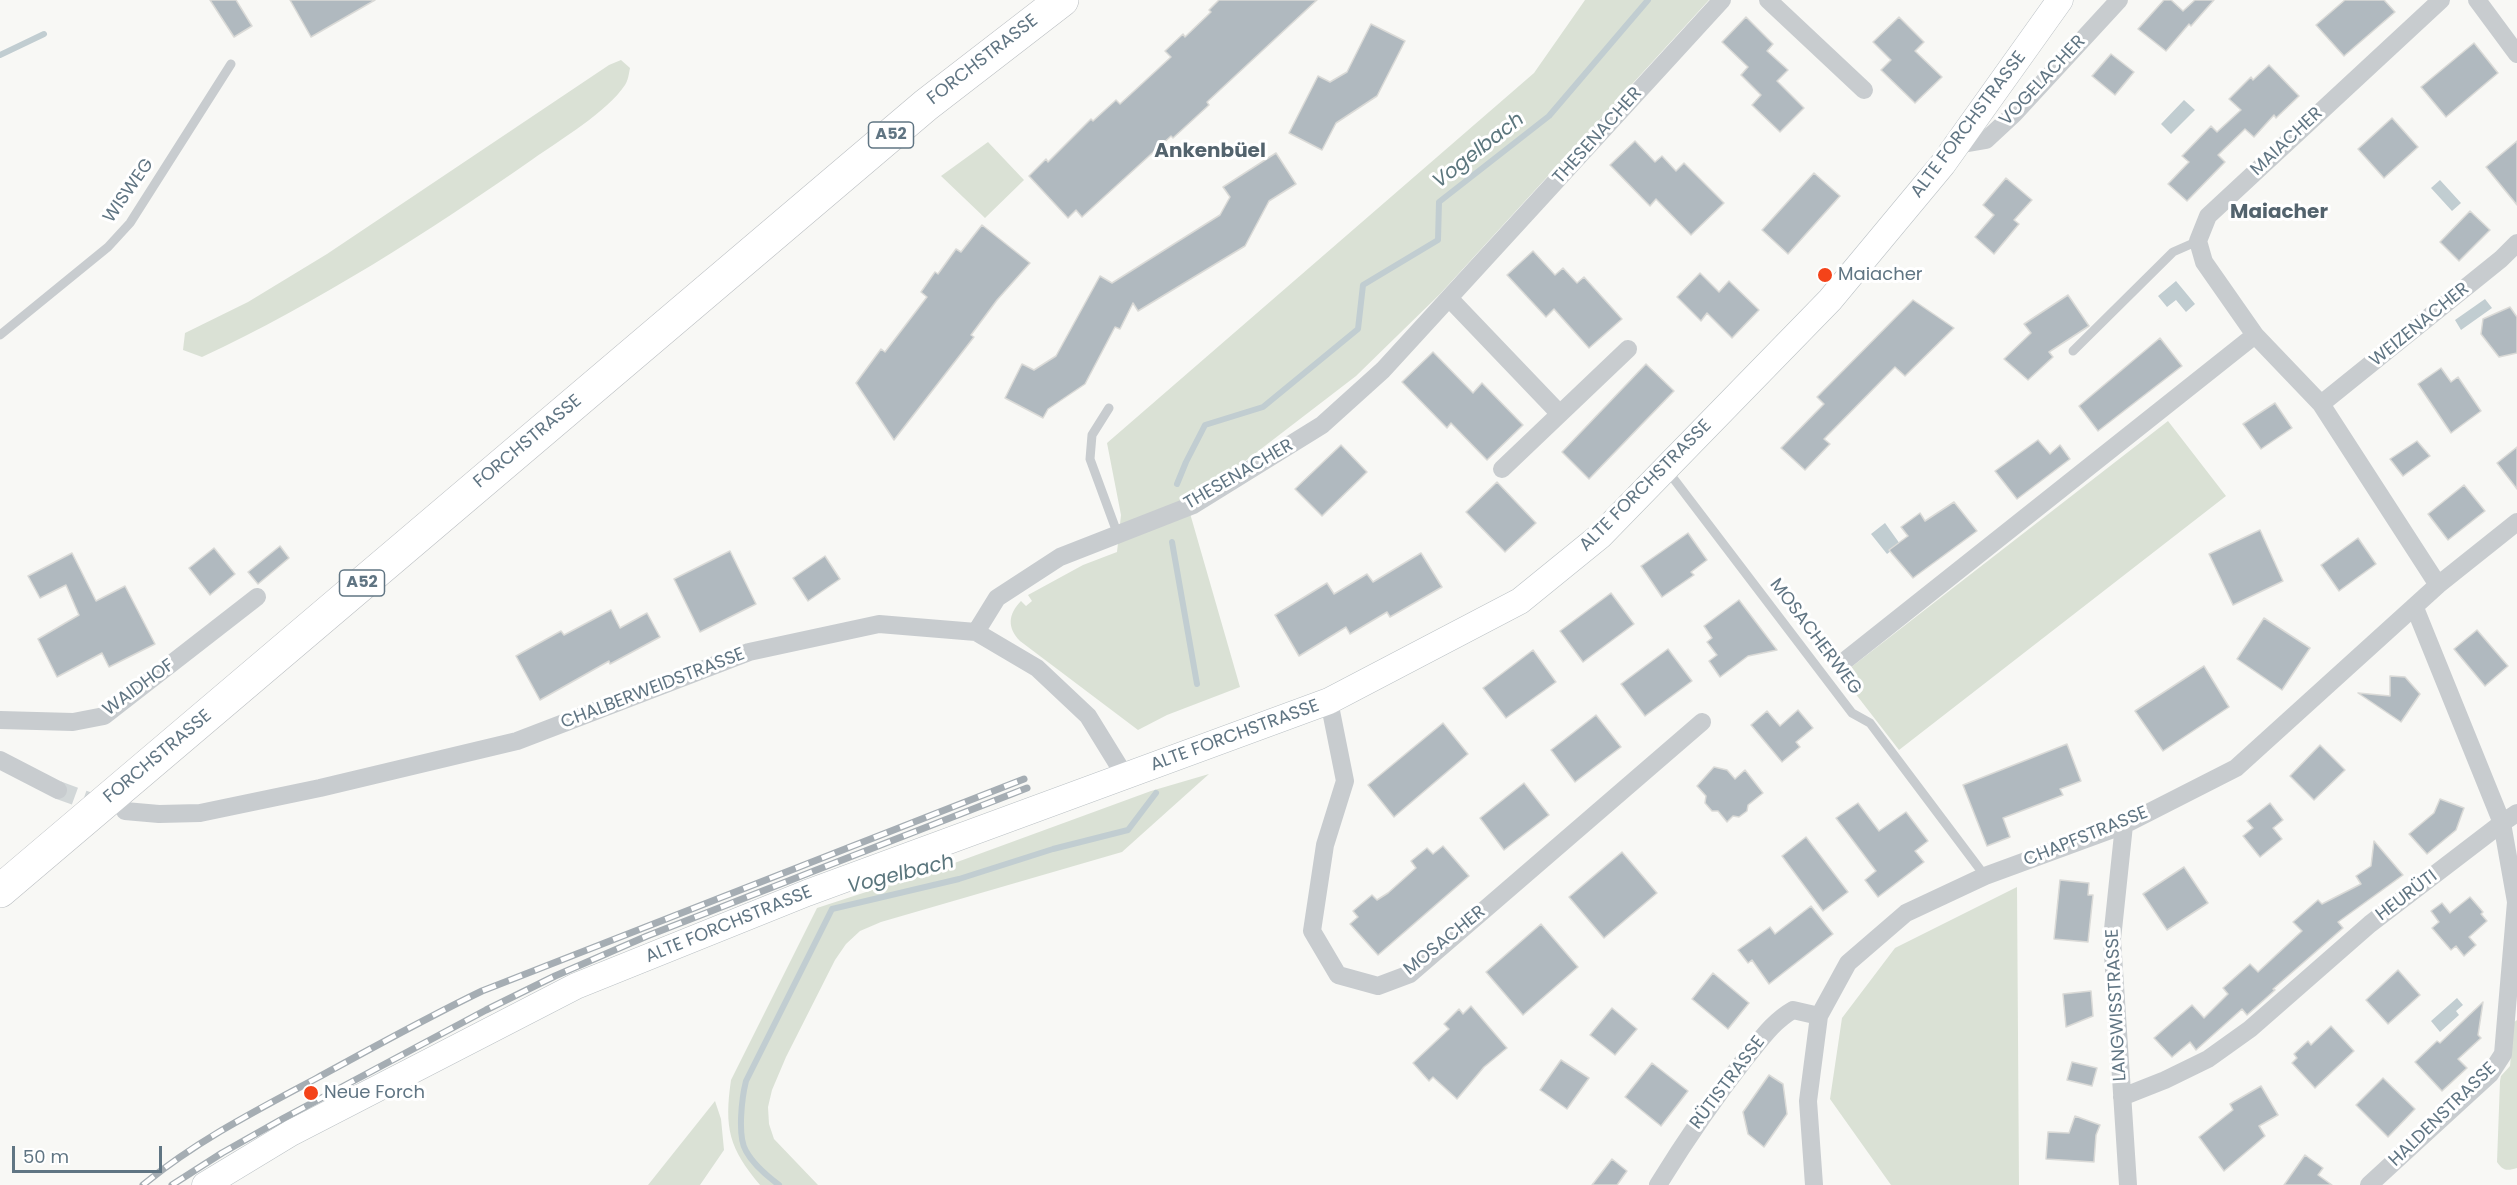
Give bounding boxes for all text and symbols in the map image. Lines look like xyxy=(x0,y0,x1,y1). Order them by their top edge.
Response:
street label: FORCHSTRASSE xyxy=(923,10,1043,110)
street label: VOGELACHER xyxy=(1996,31,2090,131)
street label: ALTE FORCHSTRASSE xyxy=(1907,47,2031,203)
street label: THESENACHER xyxy=(1549,83,1647,189)
street label: MAIACHER xyxy=(2246,103,2328,181)
water label: Vogelbach xyxy=(1429,108,1529,194)
road number: A52 xyxy=(868,122,914,148)
district label: Ankenbüel xyxy=(1154,140,1266,164)
street label: WISWEG xyxy=(99,155,159,227)
district label: Maiacher xyxy=(2230,201,2328,225)
place label: Maiacher xyxy=(1838,264,1923,286)
marker: Maiacher xyxy=(1816,266,1834,284)
street label: WEIZENACHER xyxy=(2366,278,2474,372)
street label: FORCHSTRASSE xyxy=(470,391,586,493)
street label: ALTE FORCHSTRASSE xyxy=(1575,415,1717,557)
street label: THESENACHER xyxy=(1181,435,1297,515)
road number: A52 xyxy=(340,570,385,596)
street label: MOSACHERWEG xyxy=(1764,575,1866,699)
street label: CHALBERWEIDSTRASSE xyxy=(558,644,748,734)
street label: WAIDHOF xyxy=(99,655,179,721)
street label: ALTE FORCHSTRASSE xyxy=(1148,695,1322,777)
street label: FORCHSTRASSE xyxy=(100,706,216,808)
street label: CHAPFSTRASSE xyxy=(2021,802,2151,872)
water label: Vogelbach xyxy=(845,850,957,900)
street label: HEURÜTI xyxy=(2372,866,2442,926)
street label: ALTE FORCHSTRASSE xyxy=(642,882,816,968)
street label: MOSACHER xyxy=(1400,901,1490,981)
street label: LANGWISSTRASSE xyxy=(2102,928,2132,1082)
street label: RÜTISTRASSE xyxy=(1686,1032,1770,1134)
street label: HALDENSTRASSE xyxy=(2385,1058,2501,1172)
place label: Neue Forch xyxy=(324,1082,425,1104)
marker: Neue Forch xyxy=(302,1084,320,1102)
scale bar xyxy=(15,1134,165,1172)
text: 50 m xyxy=(23,1144,69,1169)

